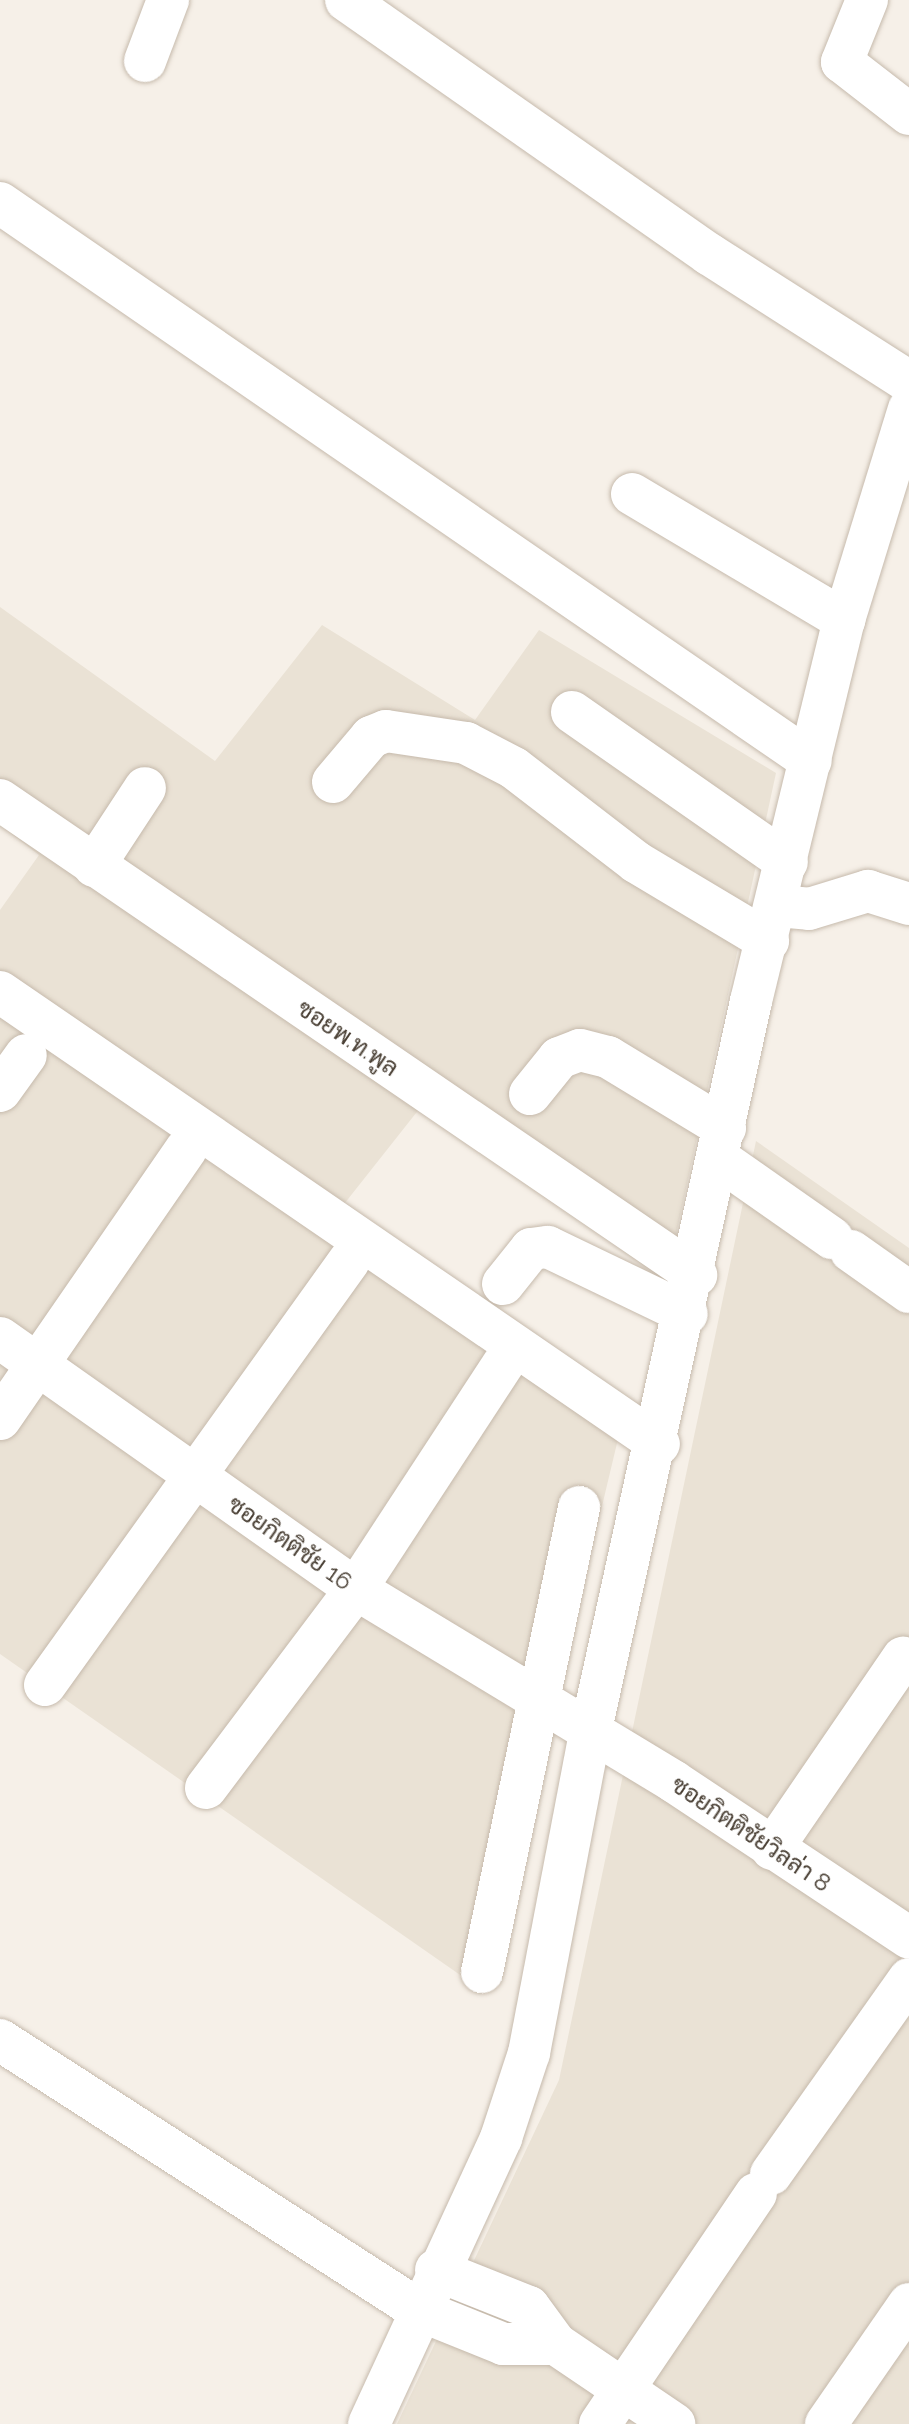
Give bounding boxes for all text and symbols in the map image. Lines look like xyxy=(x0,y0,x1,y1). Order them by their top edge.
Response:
street label: ซอยพ.ท.พูล xyxy=(292,994,404,1082)
street label: ซอยกิตติชัย 16 xyxy=(222,1490,358,1596)
street label: ซอยกิตติชัยวิลล่า 8 xyxy=(666,1770,836,1898)

